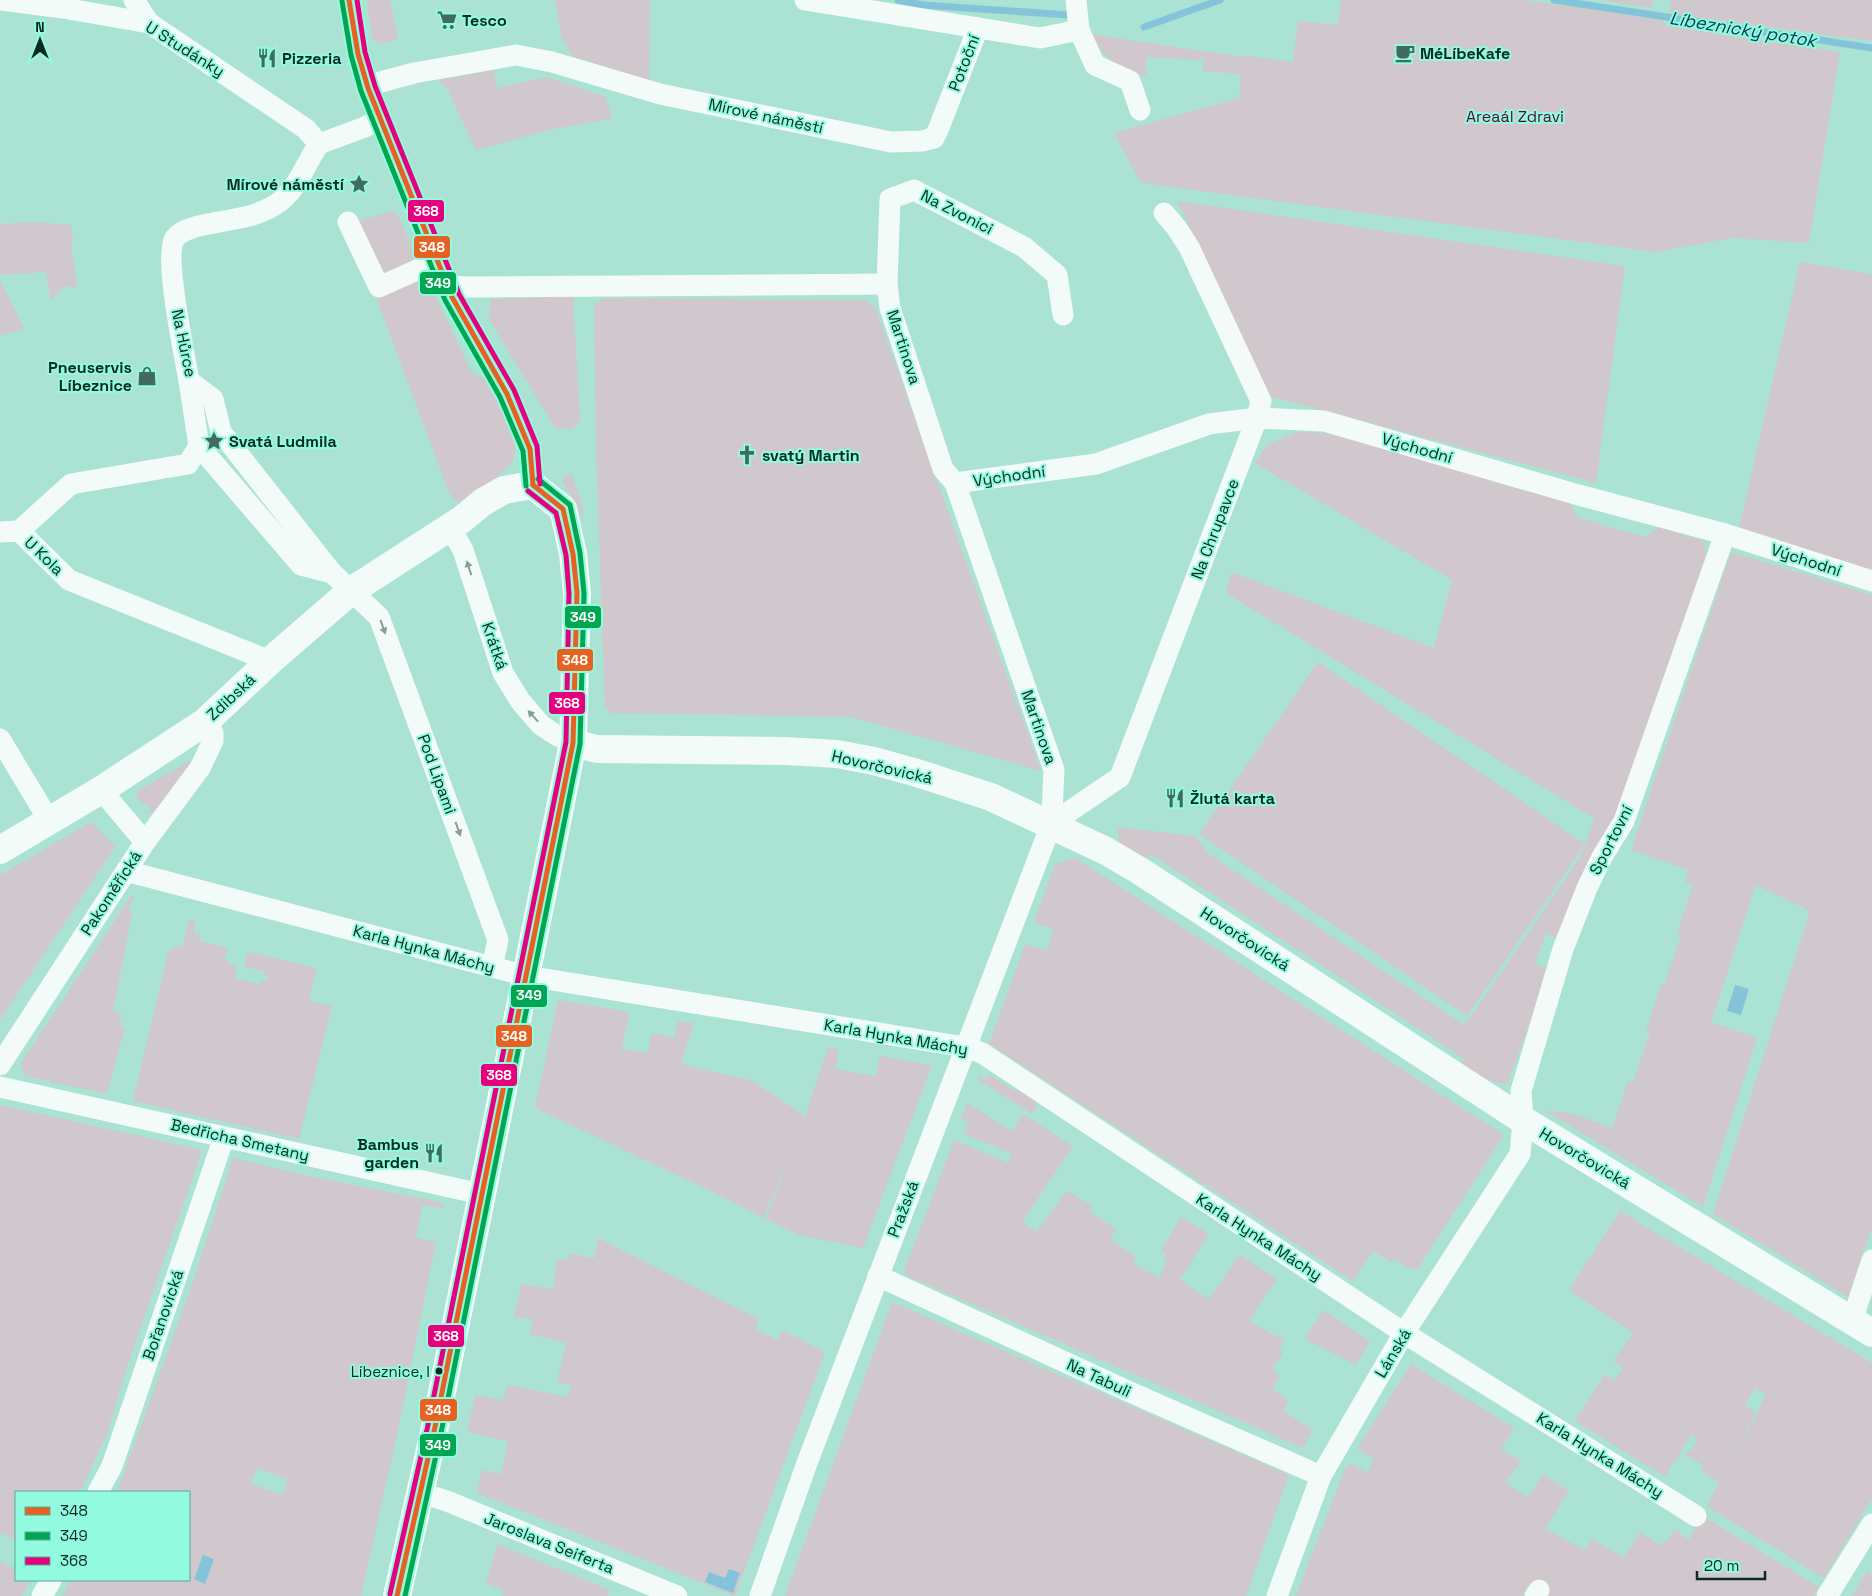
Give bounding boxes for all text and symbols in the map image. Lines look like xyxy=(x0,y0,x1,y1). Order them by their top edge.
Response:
water label: Líbeznický potok xyxy=(1668,6,1820,52)
supermarket icon: Tesco xyxy=(436,9,458,31)
place label: Tesco xyxy=(462,10,507,31)
north arrow xyxy=(15,15,65,65)
street label: U Studánky xyxy=(142,16,228,82)
text: N xyxy=(35,18,45,36)
street label: Potoční xyxy=(944,32,984,94)
cafe icon: MéLíbeKafe xyxy=(1394,42,1416,64)
place label: MéLíbeKafe xyxy=(1420,43,1510,64)
restaurant icon: Pizzeria xyxy=(256,47,278,69)
place label: Pizzeria xyxy=(282,48,341,69)
street label: Mírové náměstí xyxy=(707,94,825,138)
park label: Areaál Zdravi xyxy=(1466,106,1564,127)
place icon: Mírové náměstí xyxy=(348,173,370,195)
place label: Mírové náměstí xyxy=(226,174,345,195)
street label: Na Zvonici xyxy=(917,185,997,239)
line badge: 368 xyxy=(407,199,445,223)
text: 368 xyxy=(413,202,439,220)
line badge: 348 xyxy=(413,235,451,259)
text: 348 xyxy=(419,238,446,256)
line badge: 349 xyxy=(419,271,457,295)
text: 349 xyxy=(425,274,451,292)
street label: Na Hůrce xyxy=(167,307,201,379)
street label: Martinova xyxy=(882,307,926,387)
place label: Pneuservis Líbeznice xyxy=(48,357,132,396)
shop icon: Pneuservis Líbeznice xyxy=(136,365,158,387)
street label: Východní xyxy=(1379,428,1455,468)
place icon: Svatá Ludmila xyxy=(203,430,225,452)
place label: Svatá Ludmila xyxy=(229,431,337,452)
church icon: svatý Martin xyxy=(736,444,758,466)
place label: svatý Martin xyxy=(762,445,860,466)
street label: Východní xyxy=(971,461,1047,491)
street label: Na Chrupavce xyxy=(1186,476,1244,582)
street label: U Kola xyxy=(20,532,68,580)
street label: Východní xyxy=(1768,539,1844,581)
one-way arrow xyxy=(465,560,473,575)
line badge: 349 xyxy=(564,605,602,629)
text: 349 xyxy=(570,608,596,626)
street label: Krátká xyxy=(477,619,513,673)
one-way arrow xyxy=(380,620,387,635)
line badge: 348 xyxy=(556,648,594,672)
text: 348 xyxy=(562,651,589,669)
street label: Zdibská xyxy=(202,669,260,725)
street label: Martinova xyxy=(1016,687,1062,767)
line badge: 368 xyxy=(548,691,586,715)
text: 368 xyxy=(554,694,580,712)
one-way arrow xyxy=(527,710,539,722)
street label: Pod Lipami xyxy=(413,731,461,817)
street label: Hovorčovická xyxy=(830,745,934,789)
restaurant icon: Žlutá karta xyxy=(1164,787,1186,809)
place label: Žlutá karta xyxy=(1190,788,1275,809)
street label: Sportovní xyxy=(1585,802,1637,878)
one-way arrow xyxy=(454,822,462,836)
street label: Pakoměřická xyxy=(76,847,146,939)
street label: Hovorčovická xyxy=(1196,902,1294,976)
street label: Karla Hynka Máchy xyxy=(351,920,497,978)
line badge: 349 xyxy=(510,984,548,1008)
text: 349 xyxy=(516,986,542,1004)
street label: Karla Hynka Máchy xyxy=(822,1014,970,1060)
line badge: 348 xyxy=(495,1024,533,1048)
text: 348 xyxy=(501,1027,528,1045)
line badge: 368 xyxy=(480,1063,518,1087)
text: 368 xyxy=(486,1066,512,1084)
street label: Bedřicha Smetany xyxy=(169,1114,311,1166)
street label: Hovorčovická xyxy=(1536,1123,1634,1193)
place label: Bambus garden xyxy=(357,1134,419,1173)
restaurant icon: Bambus garden xyxy=(423,1142,445,1164)
street label: Pražská xyxy=(883,1178,923,1240)
street label: Karla Hynka Máchy xyxy=(1192,1188,1326,1286)
street label: Bořanovická xyxy=(138,1267,188,1363)
line badge: 368 xyxy=(427,1324,465,1348)
street label: Lánská xyxy=(1370,1325,1416,1381)
text: 368 xyxy=(433,1327,459,1345)
street label: Na Tabuli xyxy=(1063,1354,1135,1402)
place label: Líbeznice, I xyxy=(351,1362,430,1381)
marker: Líbeznice, I xyxy=(434,1366,444,1376)
line badge: 348 xyxy=(419,1398,458,1422)
text: 348 xyxy=(425,1401,452,1419)
street label: Karla Hynka Máchy xyxy=(1533,1407,1667,1503)
line badge: 349 xyxy=(419,1433,457,1457)
text: 349 xyxy=(425,1436,451,1454)
legend xyxy=(15,1491,190,1581)
text: 348 xyxy=(60,1501,88,1520)
street label: Jaroslava Seiferta xyxy=(481,1507,617,1579)
text: 349 xyxy=(60,1526,88,1545)
scale bar xyxy=(1697,1548,1764,1580)
text: 368 xyxy=(60,1551,88,1570)
text: 20 m xyxy=(1704,1556,1739,1575)

